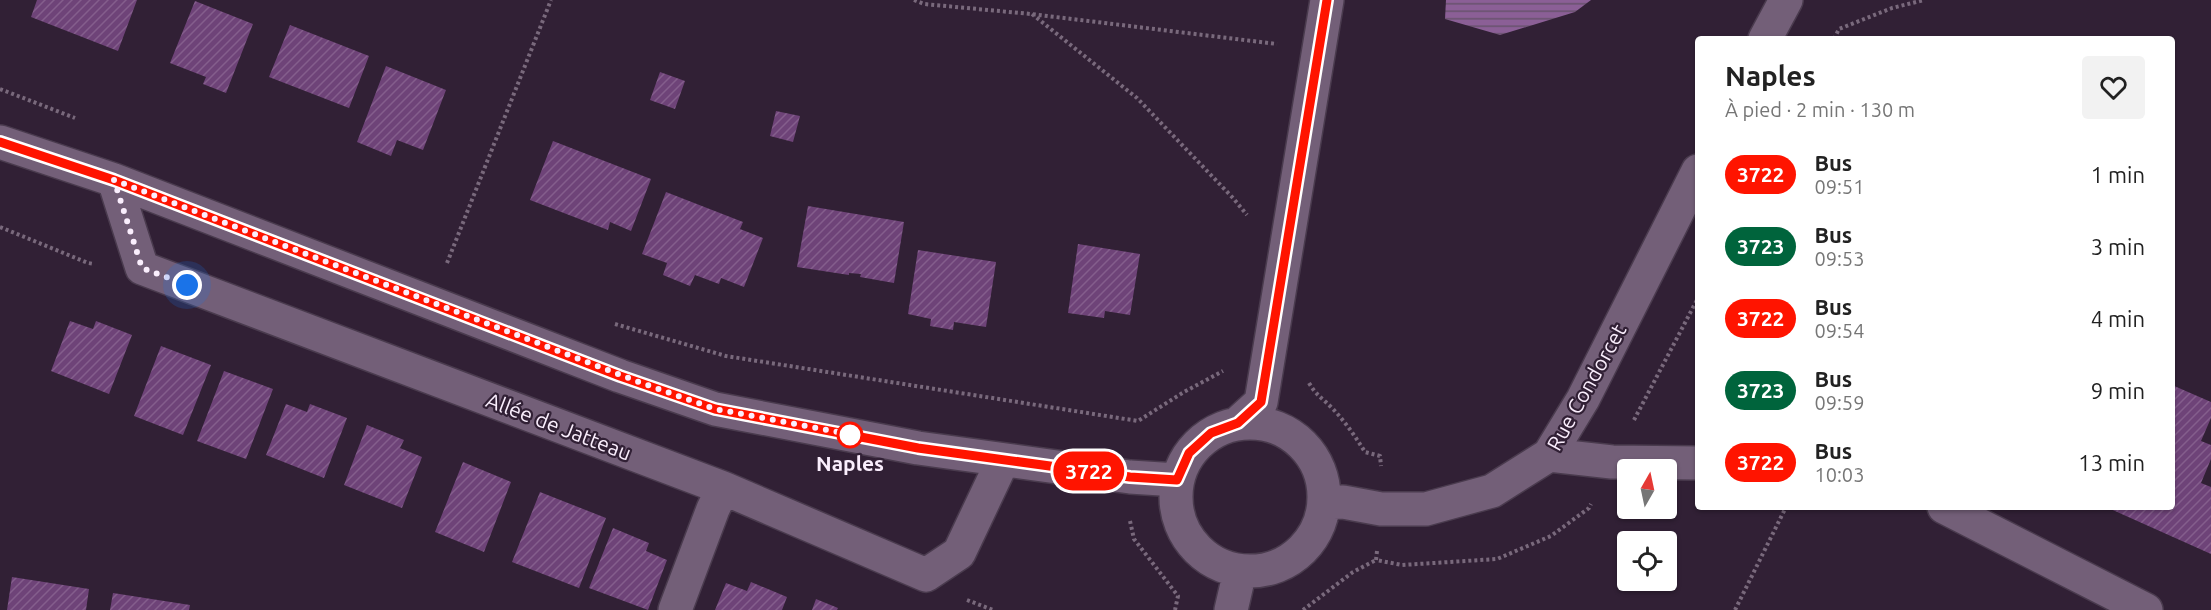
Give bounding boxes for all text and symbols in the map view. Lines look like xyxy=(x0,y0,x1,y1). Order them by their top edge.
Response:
button: heart xyxy=(2082,56,2145,119)
text: Naples xyxy=(1725,60,1816,91)
text: À pied · 2 min · 130 m xyxy=(1725,98,1915,121)
text: Bus xyxy=(1814,150,1852,175)
text: 3722 xyxy=(1737,162,1784,186)
text: 1 min xyxy=(2091,162,2145,187)
text: 09:51 xyxy=(1814,175,1864,198)
text: Bus xyxy=(1814,222,1852,247)
text: 3723 xyxy=(1737,234,1784,258)
text: 3 min xyxy=(2091,234,2145,259)
text: 09:53 xyxy=(1814,247,1864,270)
your location xyxy=(172,270,202,300)
text: Bus xyxy=(1814,294,1852,319)
text: 3722 xyxy=(1737,306,1784,330)
text: 4 min xyxy=(2091,306,2145,331)
text: 09:54 xyxy=(1814,319,1864,342)
street label: Rue Condorcet xyxy=(1541,320,1631,454)
text: Bus xyxy=(1814,366,1852,391)
text: 3723 xyxy=(1737,378,1784,402)
text: 9 min xyxy=(2091,378,2145,403)
street label: Allée de Jatteau xyxy=(483,387,635,465)
text: 09:59 xyxy=(1814,391,1864,414)
marker: Naples xyxy=(837,422,863,448)
text: Bus xyxy=(1814,438,1852,463)
text: 3722 xyxy=(1737,450,1784,474)
text: 13 min xyxy=(2078,450,2145,475)
place label: Naples xyxy=(816,451,884,475)
line badge: 3722 xyxy=(1047,452,1131,490)
text: 3722 xyxy=(1065,459,1113,483)
north arrow xyxy=(1617,459,1677,519)
map controls xyxy=(1617,459,1677,591)
text: 10:03 xyxy=(1814,463,1864,486)
button: locate xyxy=(1617,531,1677,591)

